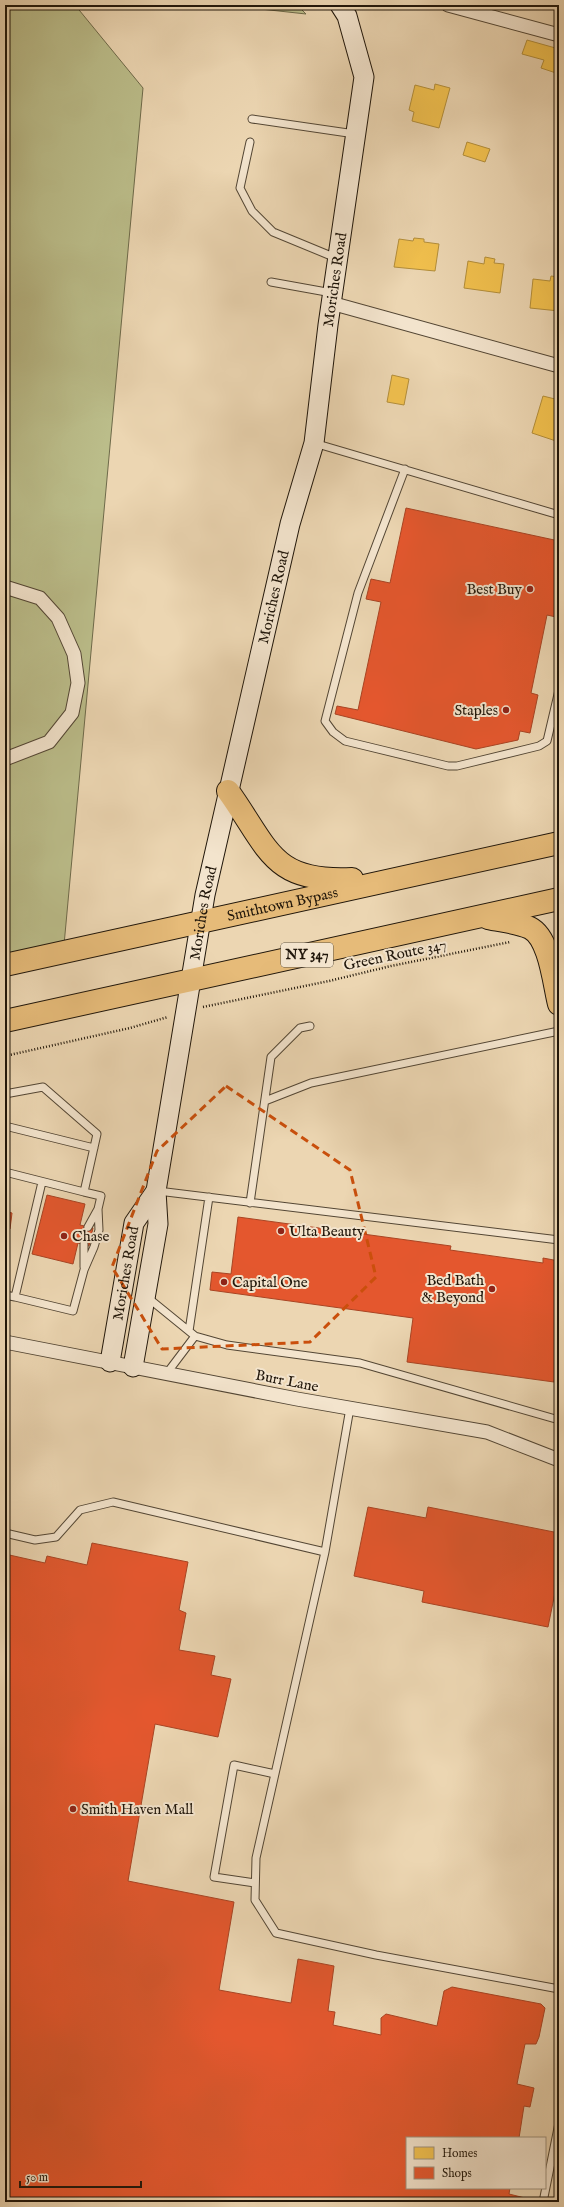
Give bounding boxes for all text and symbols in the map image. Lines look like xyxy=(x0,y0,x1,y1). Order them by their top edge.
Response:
street label: Moriches Road xyxy=(318,230,351,328)
street label: Moriches Road xyxy=(253,547,293,646)
place label: Best Buy xyxy=(466,580,523,599)
marker: Best Buy xyxy=(525,584,535,594)
place label: Staples xyxy=(454,701,498,720)
marker: Staples xyxy=(501,705,511,715)
street label: Moriches Road xyxy=(185,863,221,962)
street label: Smithtown Bypass xyxy=(225,882,340,925)
street label: Green Route 347 xyxy=(342,935,448,975)
road number: NY 347 xyxy=(281,943,333,967)
place label: Ulta Beauty xyxy=(289,1222,365,1241)
street label: Moriches Road xyxy=(108,1224,143,1322)
marker: Ulta Beauty xyxy=(276,1226,286,1236)
place label: Chase xyxy=(72,1227,109,1246)
marker: Chase xyxy=(59,1231,69,1241)
place label: Bed Bath & Beyond xyxy=(422,1271,485,1307)
place label: Capital One xyxy=(232,1273,308,1292)
marker: Capital One xyxy=(219,1277,229,1287)
marker: Bed Bath & Beyond xyxy=(487,1284,497,1294)
street label: Burr Lane xyxy=(254,1366,320,1396)
place label: Smith Haven Mall xyxy=(81,1800,194,1819)
marker: Smith Haven Mall xyxy=(68,1804,78,1814)
legend xyxy=(406,2137,546,2189)
text: Homes xyxy=(442,2146,478,2161)
scale bar xyxy=(20,2163,141,2189)
text: Shops xyxy=(442,2166,472,2182)
text: 50 m xyxy=(26,2170,48,2185)

